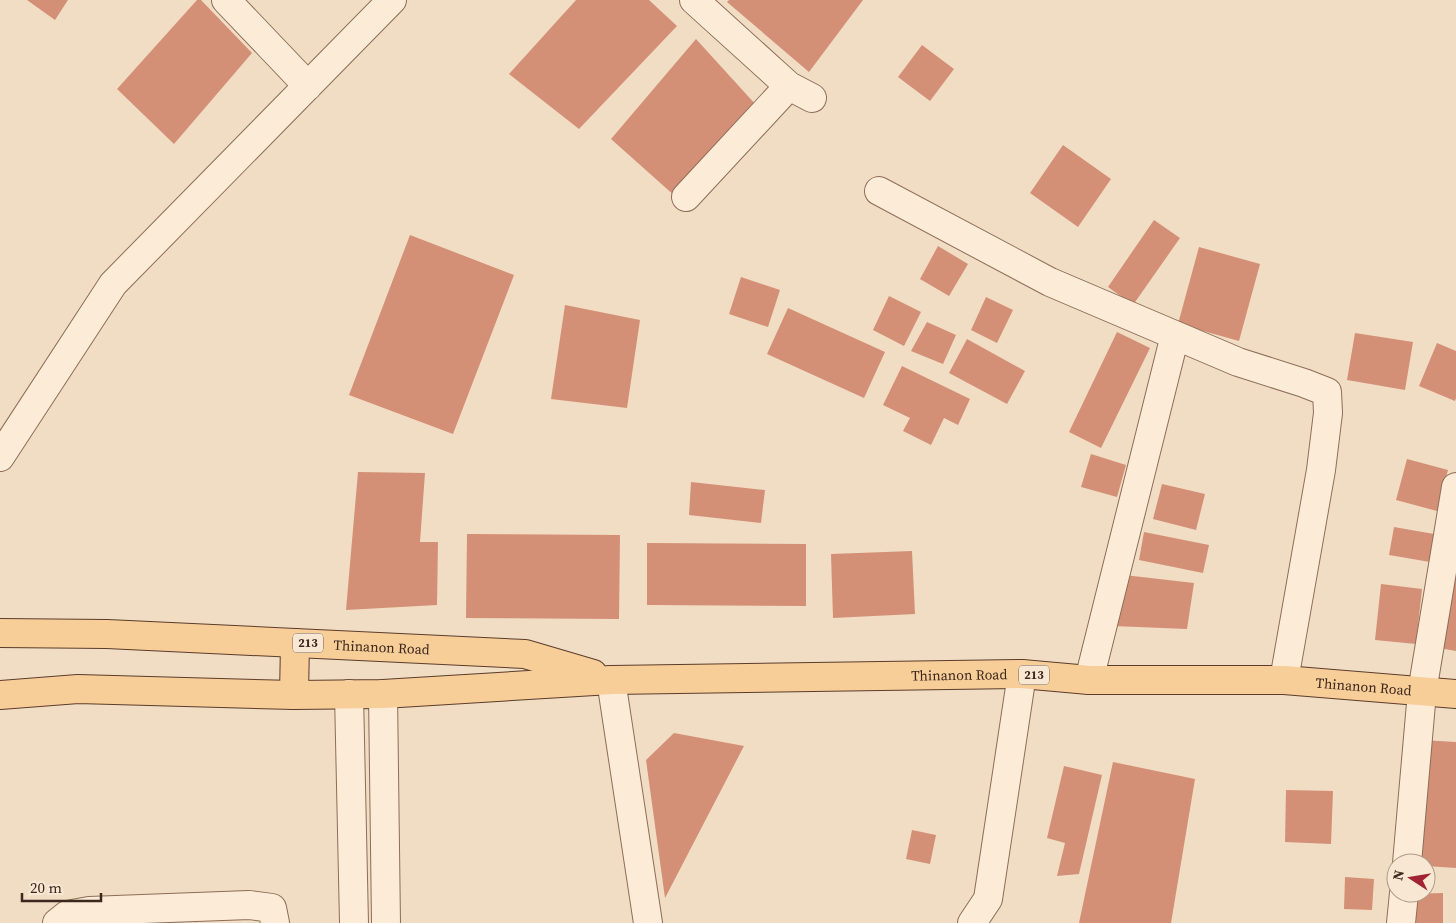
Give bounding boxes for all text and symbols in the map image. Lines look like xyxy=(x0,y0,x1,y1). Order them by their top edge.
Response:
road number: 213 xyxy=(293,634,323,652)
street label: Thinanon Road xyxy=(333,635,430,659)
street label: Thinanon Road xyxy=(911,664,1008,686)
road number: 213 xyxy=(1019,666,1049,684)
street label: Thinanon Road xyxy=(1315,673,1413,700)
north arrow xyxy=(1386,853,1436,903)
text: N xyxy=(1387,868,1409,882)
scale bar xyxy=(22,870,101,902)
text: 20 m xyxy=(30,877,62,898)

